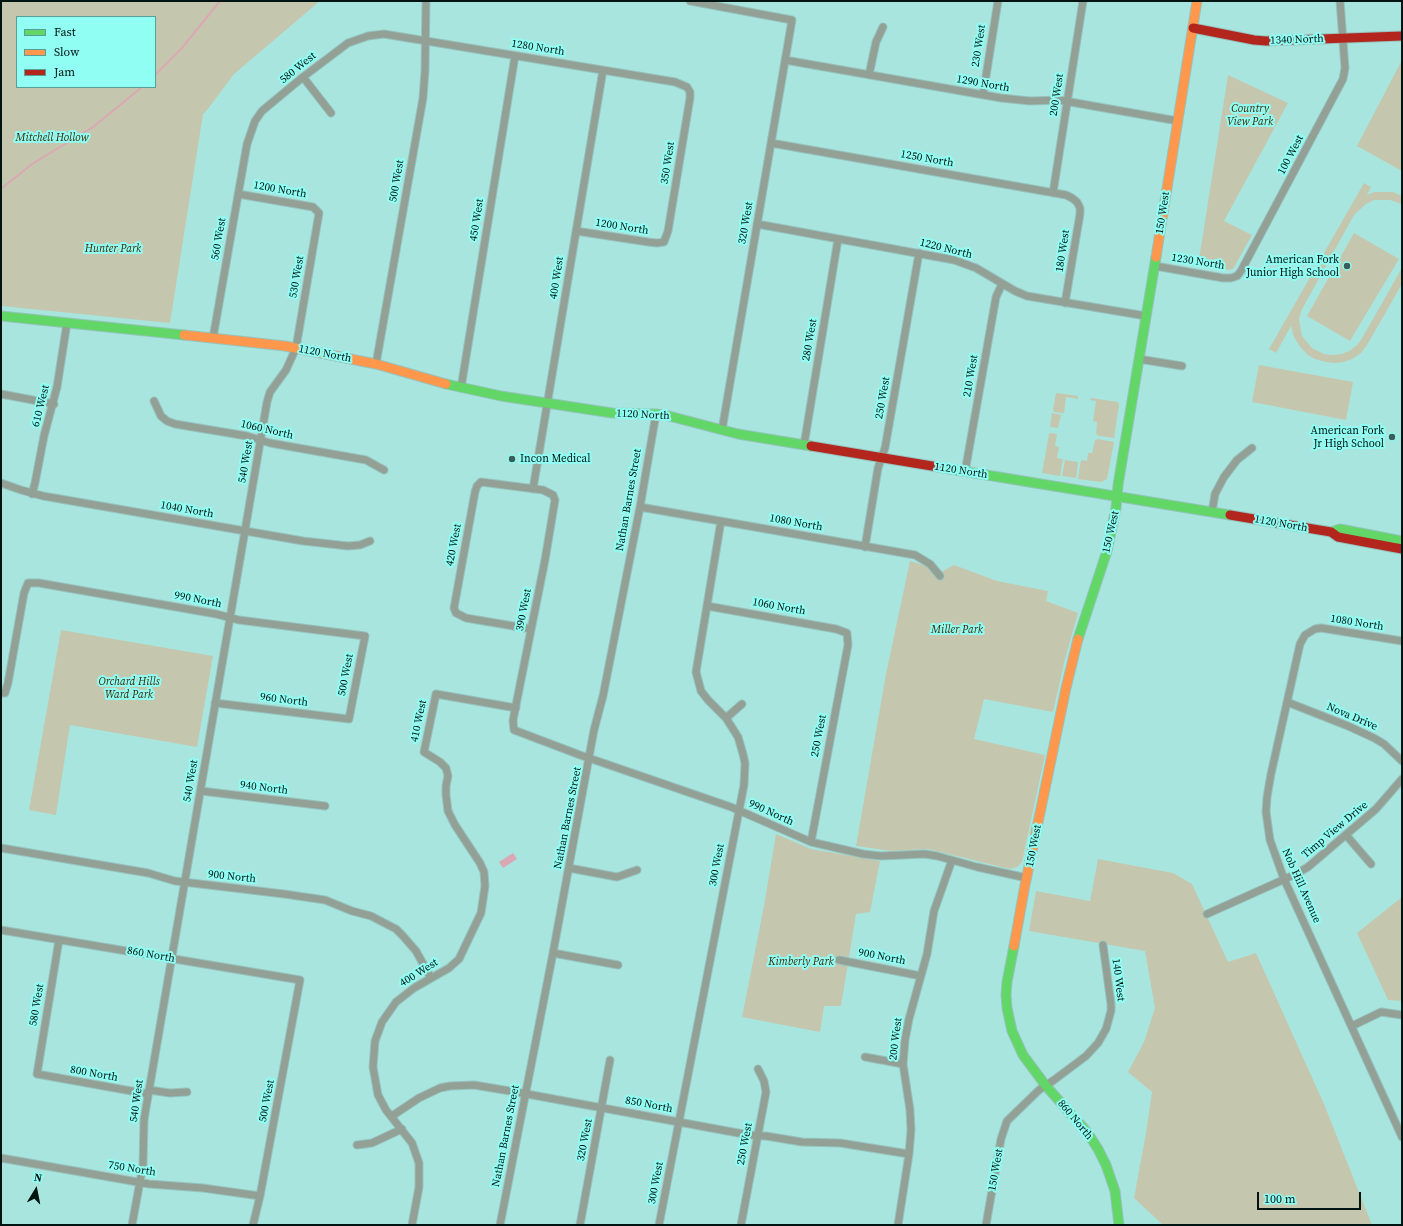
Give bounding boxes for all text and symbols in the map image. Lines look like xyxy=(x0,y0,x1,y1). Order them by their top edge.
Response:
legend xyxy=(16,16,156,88)
text: Fast xyxy=(54,24,76,40)
street label: 230 West xyxy=(969,24,989,68)
street label: 1340 North xyxy=(1270,32,1324,48)
street label: 1280 North xyxy=(510,37,566,59)
text: Slow xyxy=(54,44,79,60)
street label: 580 West xyxy=(277,49,319,87)
text: Jam xyxy=(54,64,75,80)
street label: 1290 North xyxy=(955,73,1011,95)
street label: 200 West xyxy=(1047,73,1067,117)
park label: Country View Park xyxy=(1227,102,1273,128)
park label: Mitchell Hollow xyxy=(15,131,89,145)
street label: 100 West xyxy=(1275,133,1307,177)
street label: 350 West xyxy=(658,141,678,185)
street label: 1250 North xyxy=(899,148,955,170)
street label: 500 West xyxy=(387,159,407,203)
street label: 1200 North xyxy=(252,179,308,201)
street label: 150 West xyxy=(1153,191,1173,235)
street label: 450 West xyxy=(467,198,487,242)
street label: 320 West xyxy=(736,201,756,245)
street label: 1200 North xyxy=(594,216,650,238)
street label: 560 West xyxy=(209,217,229,261)
street label: 180 West xyxy=(1053,229,1073,273)
street label: 1220 North xyxy=(918,236,974,262)
park label: Hunter Park xyxy=(85,242,141,256)
street label: 1230 North xyxy=(1170,251,1226,273)
place label: American Fork Junior High School xyxy=(1246,253,1339,279)
street label: 530 West xyxy=(287,255,307,299)
street label: 400 West xyxy=(547,256,567,300)
marker: American Fork Junior High School xyxy=(1342,261,1352,271)
street label: 280 West xyxy=(800,318,820,362)
street label: 1120 North xyxy=(297,342,353,366)
street label: 210 West xyxy=(961,354,981,398)
street label: 250 West xyxy=(873,376,893,420)
street label: 610 West xyxy=(29,384,53,428)
street label: 1120 North xyxy=(616,407,670,423)
street label: 1060 North xyxy=(239,418,295,442)
place label: American Fork Jr High School xyxy=(1311,424,1384,450)
marker: American Fork Jr High School xyxy=(1387,432,1397,442)
street label: 540 West xyxy=(236,440,256,484)
street label: Nathan Barnes Street xyxy=(613,448,645,552)
place label: Incon Medical xyxy=(520,452,590,466)
marker: Incon Medical xyxy=(507,454,517,464)
street label: 1120 North xyxy=(933,460,989,482)
street label: 1040 North xyxy=(159,499,215,521)
street label: 150 West xyxy=(1100,510,1122,554)
street label: 1080 North xyxy=(768,512,824,534)
street label: 1120 North xyxy=(1253,513,1309,535)
street label: 420 West xyxy=(443,523,465,567)
street label: 390 West xyxy=(513,588,535,632)
street label: 990 North xyxy=(173,589,223,611)
street label: 1060 North xyxy=(751,596,807,618)
street label: 1080 North xyxy=(1329,612,1385,634)
park label: Miller Park xyxy=(931,623,983,637)
street label: 500 West xyxy=(335,653,357,697)
park label: Orchard Hills Ward Park xyxy=(98,675,160,701)
street label: 960 North xyxy=(259,691,309,709)
street label: 410 West xyxy=(408,699,430,743)
street label: Nova Drive xyxy=(1325,700,1379,734)
street label: 250 West xyxy=(808,714,830,758)
street label: 540 West xyxy=(181,759,201,803)
street label: Nathan Barnes Street xyxy=(552,766,584,870)
street label: 940 North xyxy=(239,779,289,797)
street label: 990 North xyxy=(746,797,796,829)
street label: Timp View Drive xyxy=(1299,799,1371,861)
street label: 150 West xyxy=(1023,824,1045,868)
street label: 300 West xyxy=(706,843,728,887)
street label: Nob Hill Avenue xyxy=(1279,847,1323,925)
street label: 900 North xyxy=(207,868,257,886)
street label: 860 North xyxy=(126,944,176,966)
street label: 900 North xyxy=(857,946,907,968)
park label: Kimberly Park xyxy=(768,955,834,969)
street label: 400 West xyxy=(397,956,441,990)
street label: 140 West xyxy=(1109,958,1127,1002)
street label: 580 West xyxy=(27,983,47,1027)
street label: 200 West xyxy=(887,1017,905,1061)
street label: 800 North xyxy=(69,1063,119,1085)
street label: 540 West xyxy=(127,1079,147,1123)
street label: 500 West xyxy=(256,1079,278,1123)
street label: Nathan Barnes Street xyxy=(490,1084,522,1188)
street label: 850 North xyxy=(624,1094,674,1116)
street label: 860 North xyxy=(1054,1097,1096,1143)
street label: 320 West xyxy=(574,1118,596,1162)
street label: 250 West xyxy=(734,1122,756,1166)
street label: 150 West xyxy=(986,1148,1006,1192)
street label: 750 North xyxy=(107,1159,157,1179)
street label: 300 West xyxy=(645,1161,667,1205)
north arrow xyxy=(16,1170,56,1210)
text: N xyxy=(33,1170,43,1186)
scale bar xyxy=(1259,1184,1363,1210)
text: 100 m xyxy=(1264,1191,1296,1207)

